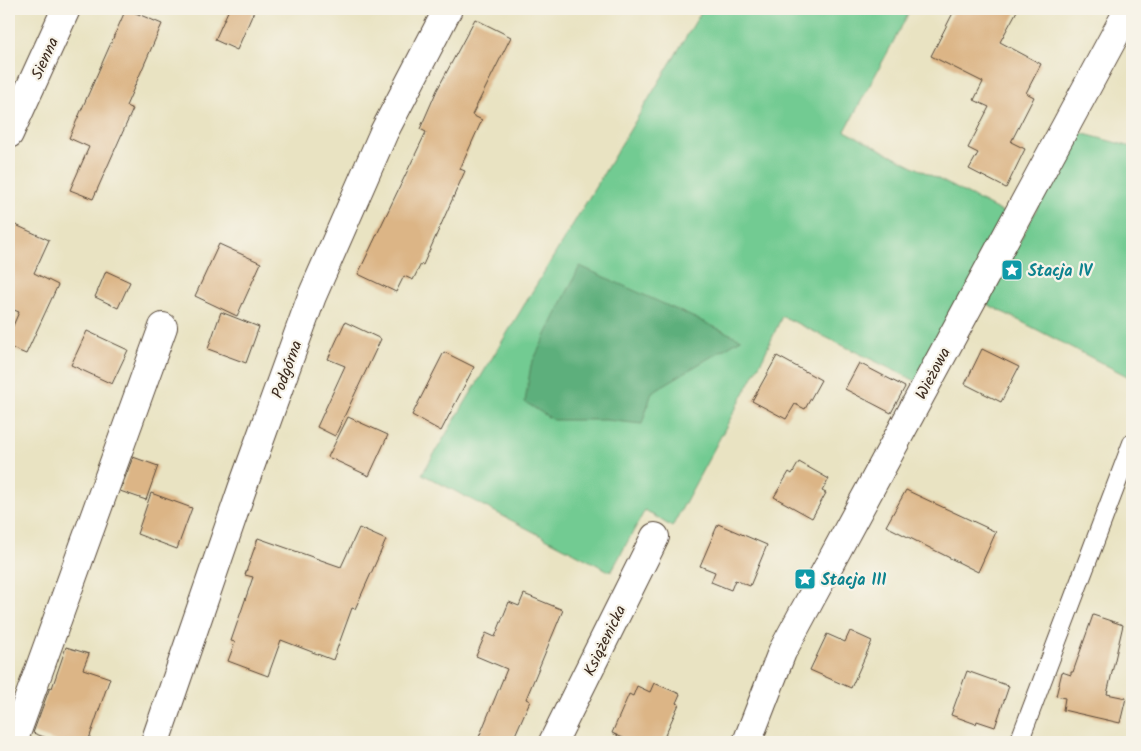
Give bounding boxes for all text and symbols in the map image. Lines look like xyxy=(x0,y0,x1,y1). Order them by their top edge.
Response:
street label: Sienna xyxy=(25,33,66,84)
place icon: Stacja IV xyxy=(1000,258,1024,282)
place label: Stacja IV xyxy=(1028,259,1093,284)
street label: Podgórna xyxy=(265,337,309,402)
street label: Wieżowa xyxy=(909,343,957,404)
place icon: Stacja III xyxy=(793,567,817,591)
place label: Stacja III xyxy=(821,568,886,593)
street label: Książenicka xyxy=(577,601,633,680)

